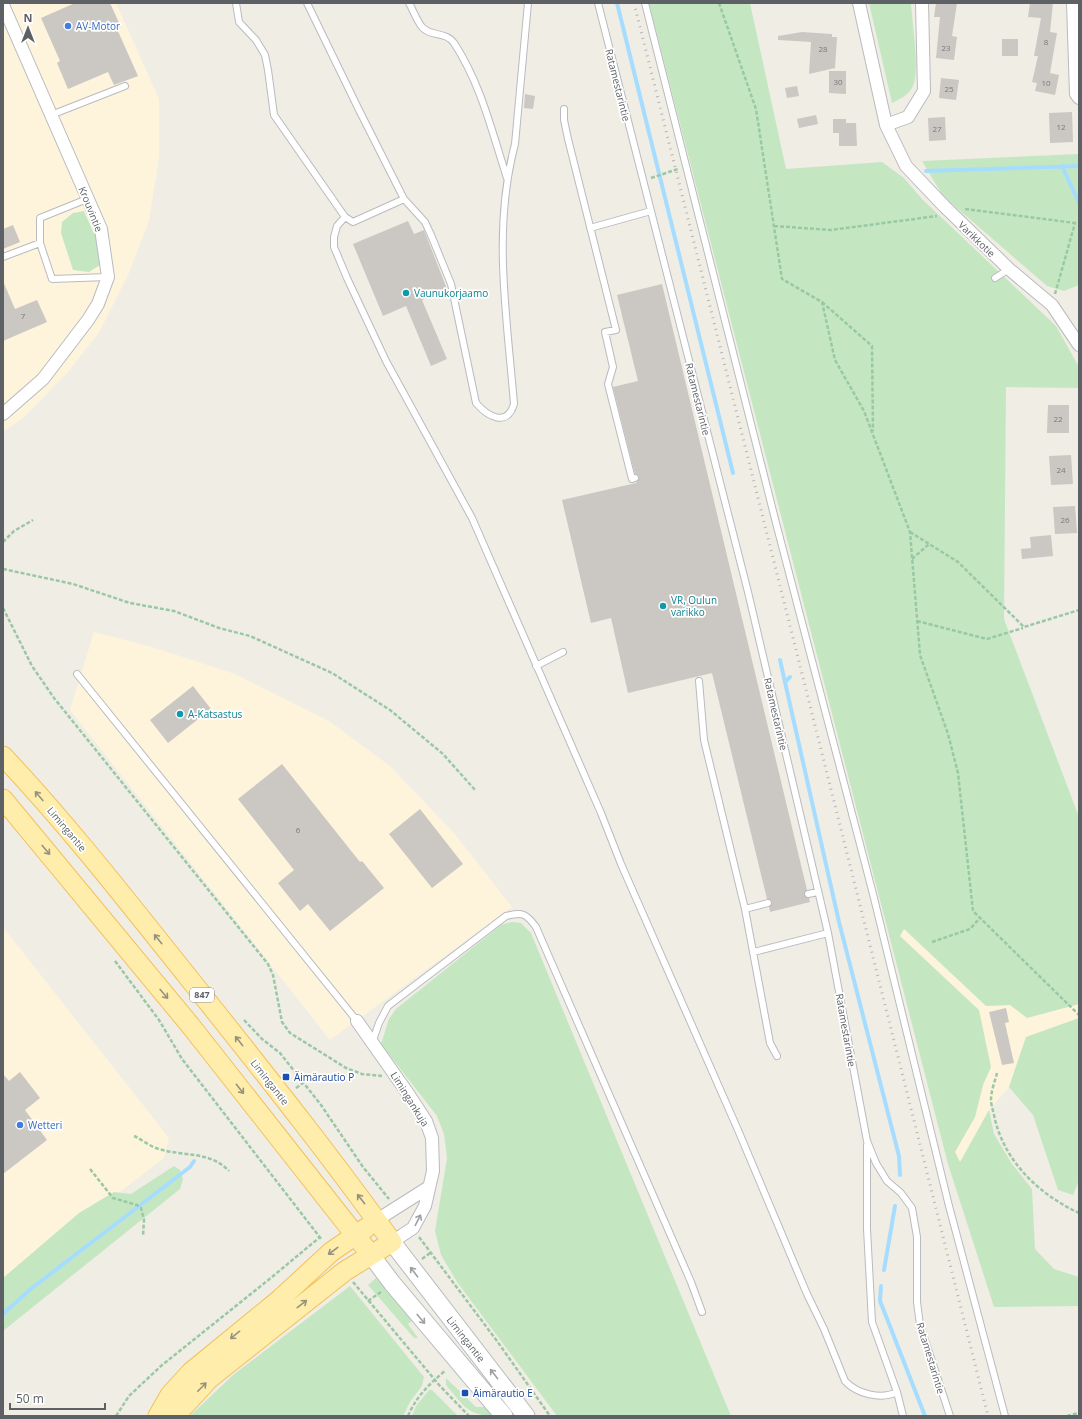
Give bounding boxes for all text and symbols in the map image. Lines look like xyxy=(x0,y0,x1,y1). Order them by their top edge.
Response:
north arrow xyxy=(8,8,48,48)
text: N xyxy=(24,10,32,25)
place label: AV-Motor xyxy=(76,19,120,33)
marker: AV-Motor xyxy=(63,21,73,31)
house number: 8 xyxy=(1044,36,1049,47)
house number: 23 xyxy=(941,42,951,53)
house number: 28 xyxy=(818,43,828,54)
street label: Ratamestarintie xyxy=(602,47,634,123)
house number: 30 xyxy=(833,76,843,87)
house number: 10 xyxy=(1041,77,1051,88)
house number: 25 xyxy=(944,83,954,94)
house number: 12 xyxy=(1056,121,1066,132)
house number: 27 xyxy=(932,123,942,134)
street label: Krouvintie xyxy=(76,184,107,234)
street label: Varikkotie xyxy=(955,218,999,260)
place label: Vaunukorjaamo xyxy=(414,286,488,300)
marker: Vaunukorjaamo xyxy=(401,288,411,298)
house number: 7 xyxy=(21,310,26,321)
street label: Ratamestarintie xyxy=(682,361,714,437)
house number: 22 xyxy=(1053,413,1063,424)
house number: 24 xyxy=(1056,464,1066,475)
house number: 26 xyxy=(1060,514,1070,525)
place label: VR, Oulun varikko xyxy=(671,593,717,619)
marker: VR, Oulun varikko xyxy=(658,601,668,611)
street label: Ratamestarintie xyxy=(761,676,791,752)
place label: A-Katsastus xyxy=(188,707,243,721)
marker: A-Katsastus xyxy=(175,709,185,719)
one-way arrow xyxy=(35,790,44,801)
street label: Limingantie xyxy=(44,804,90,855)
house number: 6 xyxy=(296,824,301,835)
one-way arrow xyxy=(41,845,50,856)
one-way arrow xyxy=(153,934,162,945)
one-way arrow xyxy=(159,988,168,999)
road number: 847 xyxy=(190,988,214,1002)
street label: Ratamestarintie xyxy=(833,992,859,1068)
one-way arrow xyxy=(234,1036,243,1047)
street label: Limingantie xyxy=(248,1056,293,1108)
street label: Limingankuja xyxy=(388,1069,432,1129)
place label: Äimärautio P xyxy=(294,1070,354,1084)
marker: Äimärautio P xyxy=(281,1072,291,1082)
one-way arrow xyxy=(235,1083,244,1094)
place label: Wetteri xyxy=(28,1118,62,1132)
marker: Wetteri xyxy=(15,1120,25,1130)
one-way arrow xyxy=(356,1194,365,1205)
one-way arrow xyxy=(415,1214,422,1226)
one-way arrow xyxy=(328,1246,339,1255)
one-way arrow xyxy=(410,1266,418,1277)
one-way arrow xyxy=(297,1300,308,1309)
street label: Limingantie xyxy=(444,1313,489,1365)
one-way arrow xyxy=(416,1314,425,1324)
street label: Ratamestarintie xyxy=(913,1321,949,1396)
one-way arrow xyxy=(230,1331,241,1340)
one-way arrow xyxy=(489,1369,498,1380)
one-way arrow xyxy=(197,1382,207,1392)
scale bar xyxy=(10,1385,105,1411)
place label: Äimärautio E xyxy=(473,1386,533,1400)
marker: Äimärautio E xyxy=(460,1388,470,1398)
text: 50 m xyxy=(16,1390,44,1407)

